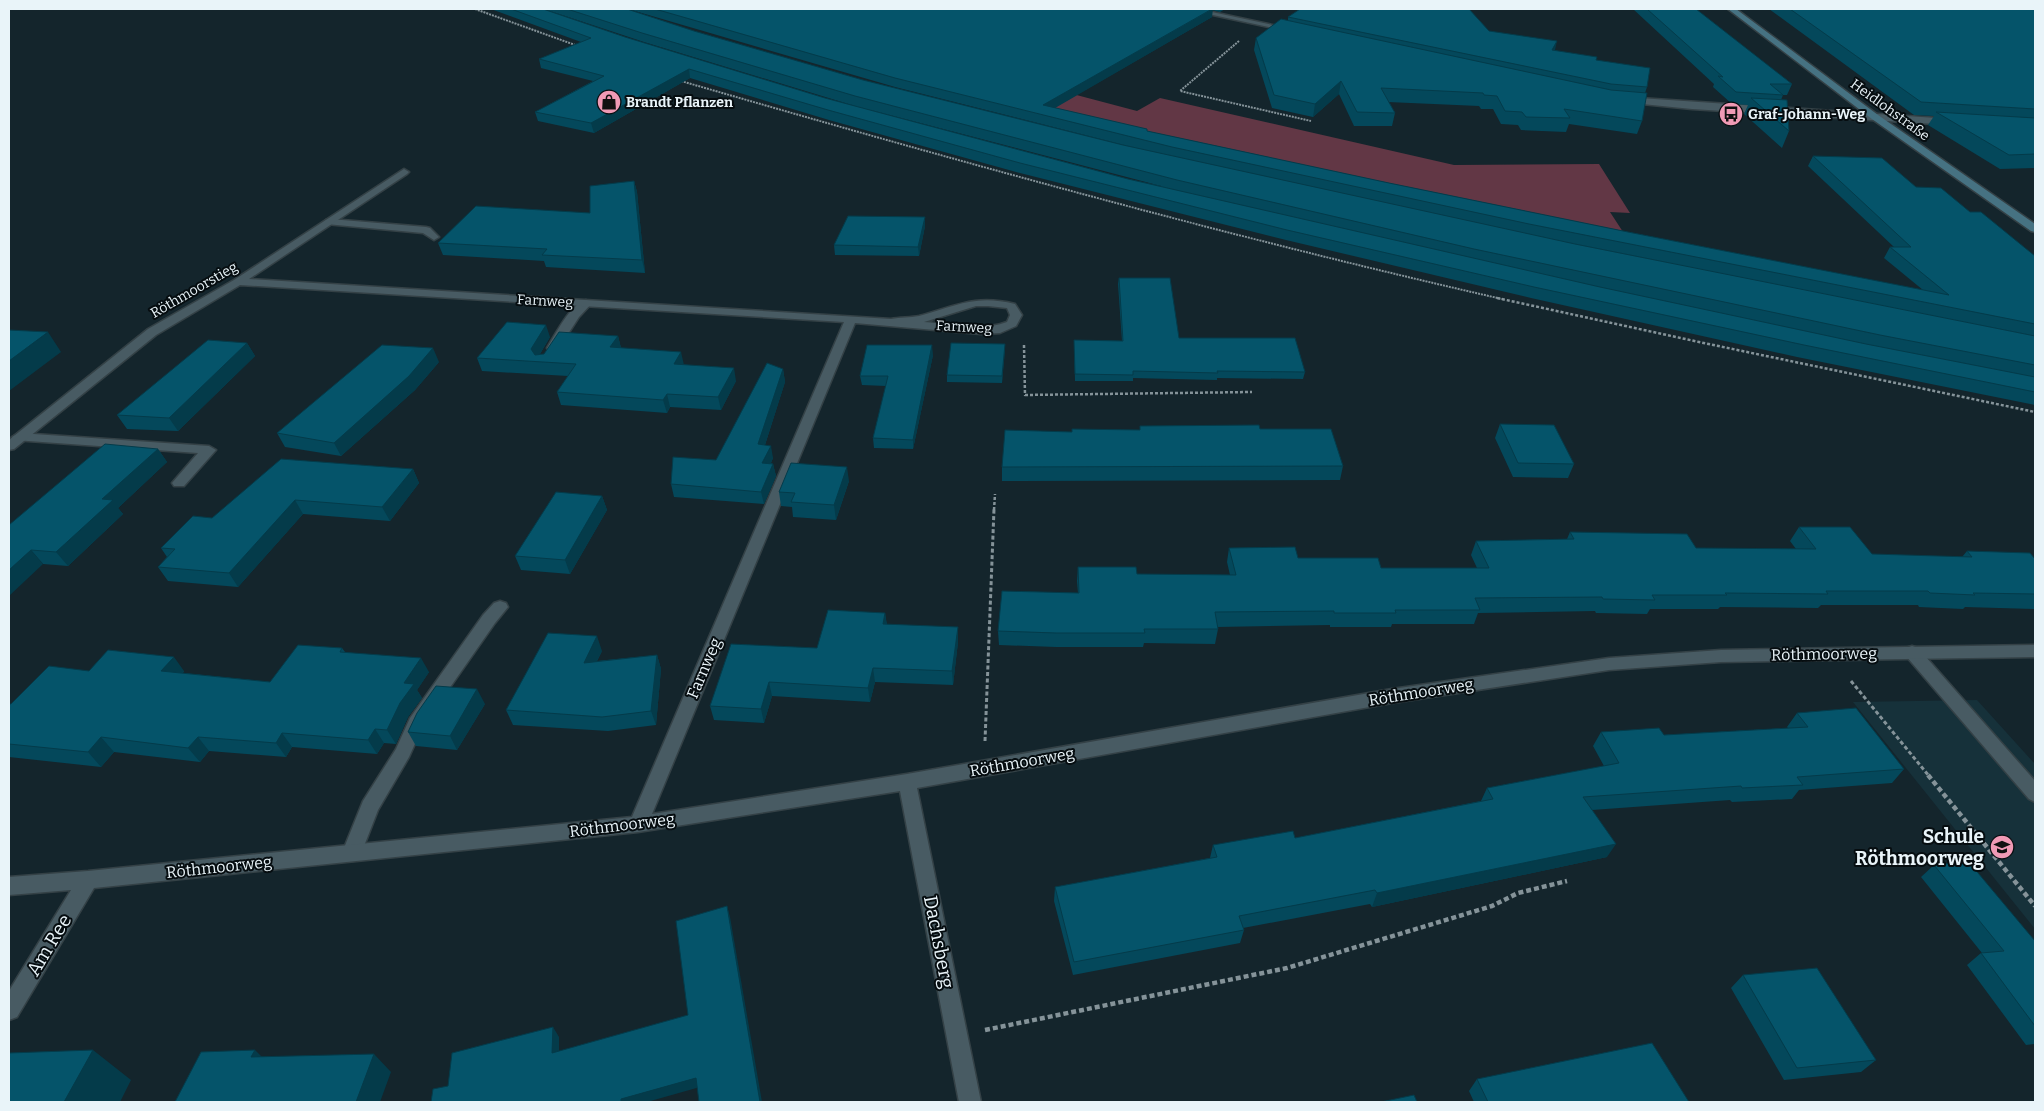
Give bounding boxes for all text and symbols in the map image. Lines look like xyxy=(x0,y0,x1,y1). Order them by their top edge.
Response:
street label: Heidlohstraße xyxy=(1847,76,1933,144)
shop icon: Brandt Pflanzen xyxy=(596,89,622,115)
place label: Brandt Pflanzen xyxy=(626,94,733,111)
bus stop icon: Graf-Johann-Weg xyxy=(1718,101,1744,127)
place label: Graf-Johann-Weg xyxy=(1748,106,1865,123)
street label: Röthmoorstieg xyxy=(148,258,241,322)
street label: Farnweg xyxy=(517,291,574,311)
street label: Farnweg xyxy=(936,317,993,337)
street label: Farnweg xyxy=(683,635,725,701)
street label: Röthmoorweg xyxy=(1771,644,1877,664)
street label: Röthmoorweg xyxy=(1367,674,1475,710)
street label: Röthmoorweg xyxy=(968,743,1076,781)
street label: Röthmoorweg xyxy=(568,809,676,841)
place label: Schule Röthmoorweg xyxy=(1855,825,1984,870)
school or university icon: Schule Röthmoorweg xyxy=(1989,834,2015,860)
street label: Röthmoorweg xyxy=(165,852,273,882)
street label: Dachsberg xyxy=(919,894,959,991)
street label: Am Ree xyxy=(22,910,76,980)

